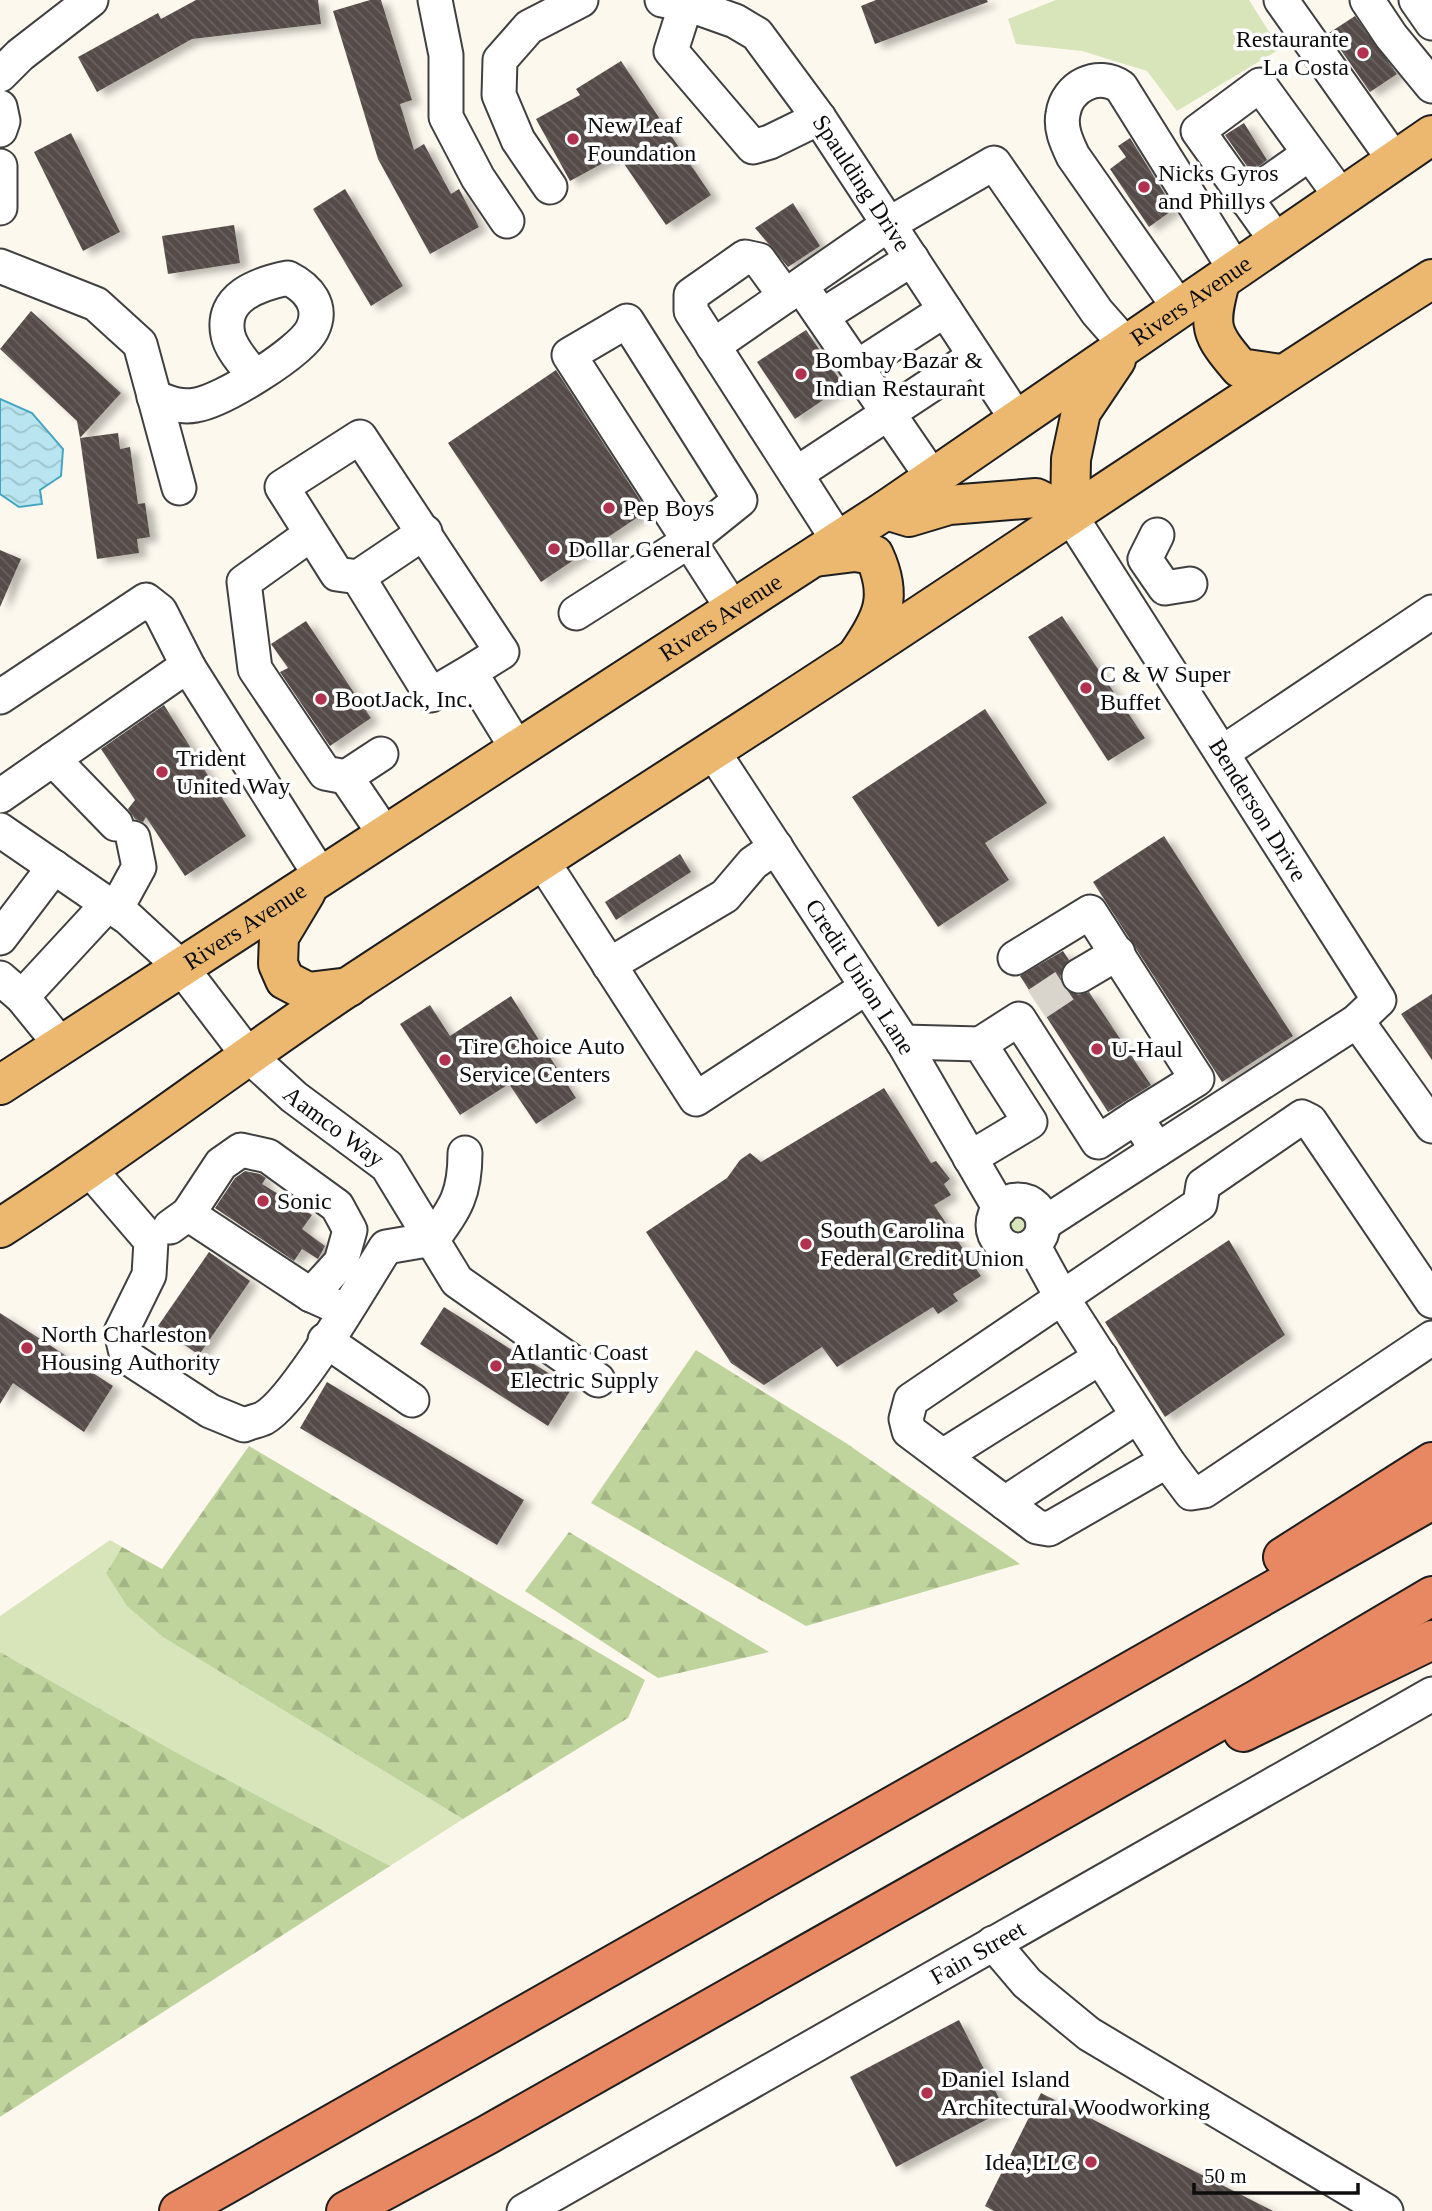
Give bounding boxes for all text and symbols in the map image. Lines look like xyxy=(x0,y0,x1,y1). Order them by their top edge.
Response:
place label: Restaurante La Costa xyxy=(1236,26,1349,80)
marker: Restaurante La Costa xyxy=(1355,45,1371,61)
street label: Spaulding Drive xyxy=(807,110,916,256)
place label: New Leaf Foundation xyxy=(587,112,696,166)
marker: New Leaf Foundation xyxy=(565,131,581,147)
place label: Nicks Gyros and Phillys xyxy=(1158,160,1279,214)
marker: Nicks Gyros and Phillys xyxy=(1136,179,1152,195)
street label: Rivers Avenue xyxy=(1126,250,1256,351)
place label: Bombay Bazar & Indian Restaurant xyxy=(815,347,985,401)
marker: Bombay Bazar & Indian Restaurant xyxy=(793,366,809,382)
place label: Pep Boys xyxy=(623,495,714,521)
marker: Pep Boys xyxy=(601,500,617,516)
place label: Dollar General xyxy=(568,536,712,562)
marker: Dollar General xyxy=(546,541,562,557)
street label: Rivers Avenue xyxy=(655,568,786,666)
place label: C & W Super Buffet xyxy=(1100,661,1230,715)
marker: C & W Super Buffet xyxy=(1078,680,1094,696)
place label: BootJack, Inc. xyxy=(335,686,473,712)
marker: BootJack, Inc. xyxy=(313,691,329,707)
street label: Benderson Drive xyxy=(1204,734,1312,886)
place label: Trident United Way xyxy=(176,745,290,799)
marker: Trident United Way xyxy=(154,764,170,780)
street label: Rivers Avenue xyxy=(179,877,311,975)
street label: Credit Union Lane xyxy=(800,894,920,1059)
place label: Tire Choice Auto Service Centers xyxy=(459,1033,625,1087)
place label: U-Haul xyxy=(1111,1036,1183,1062)
marker: U-Haul xyxy=(1089,1041,1105,1057)
marker: Tire Choice Auto Service Centers xyxy=(437,1052,453,1068)
street label: Aamco Way xyxy=(278,1081,389,1172)
place label: Sonic xyxy=(277,1188,332,1214)
marker: Sonic xyxy=(255,1193,271,1209)
place label: South Carolina Federal Credit Union xyxy=(820,1217,1024,1271)
marker: South Carolina Federal Credit Union xyxy=(798,1236,814,1252)
place label: North Charleston Housing Authority xyxy=(41,1321,220,1375)
place label: Atlantic Coast Electric Supply xyxy=(510,1339,659,1393)
marker: North Charleston Housing Authority xyxy=(19,1340,35,1356)
marker: Atlantic Coast Electric Supply xyxy=(488,1358,504,1374)
street label: Fain Street xyxy=(926,1915,1030,1990)
place label: Daniel Island Architectural Woodworking xyxy=(941,2066,1210,2120)
marker: Daniel Island Architectural Woodworking xyxy=(919,2085,935,2101)
place label: Idea,LLC xyxy=(984,2149,1077,2175)
scale bar xyxy=(1194,2152,1358,2196)
marker: Idea,LLC xyxy=(1083,2154,1099,2170)
text: 50 m xyxy=(1204,2164,1247,2188)

